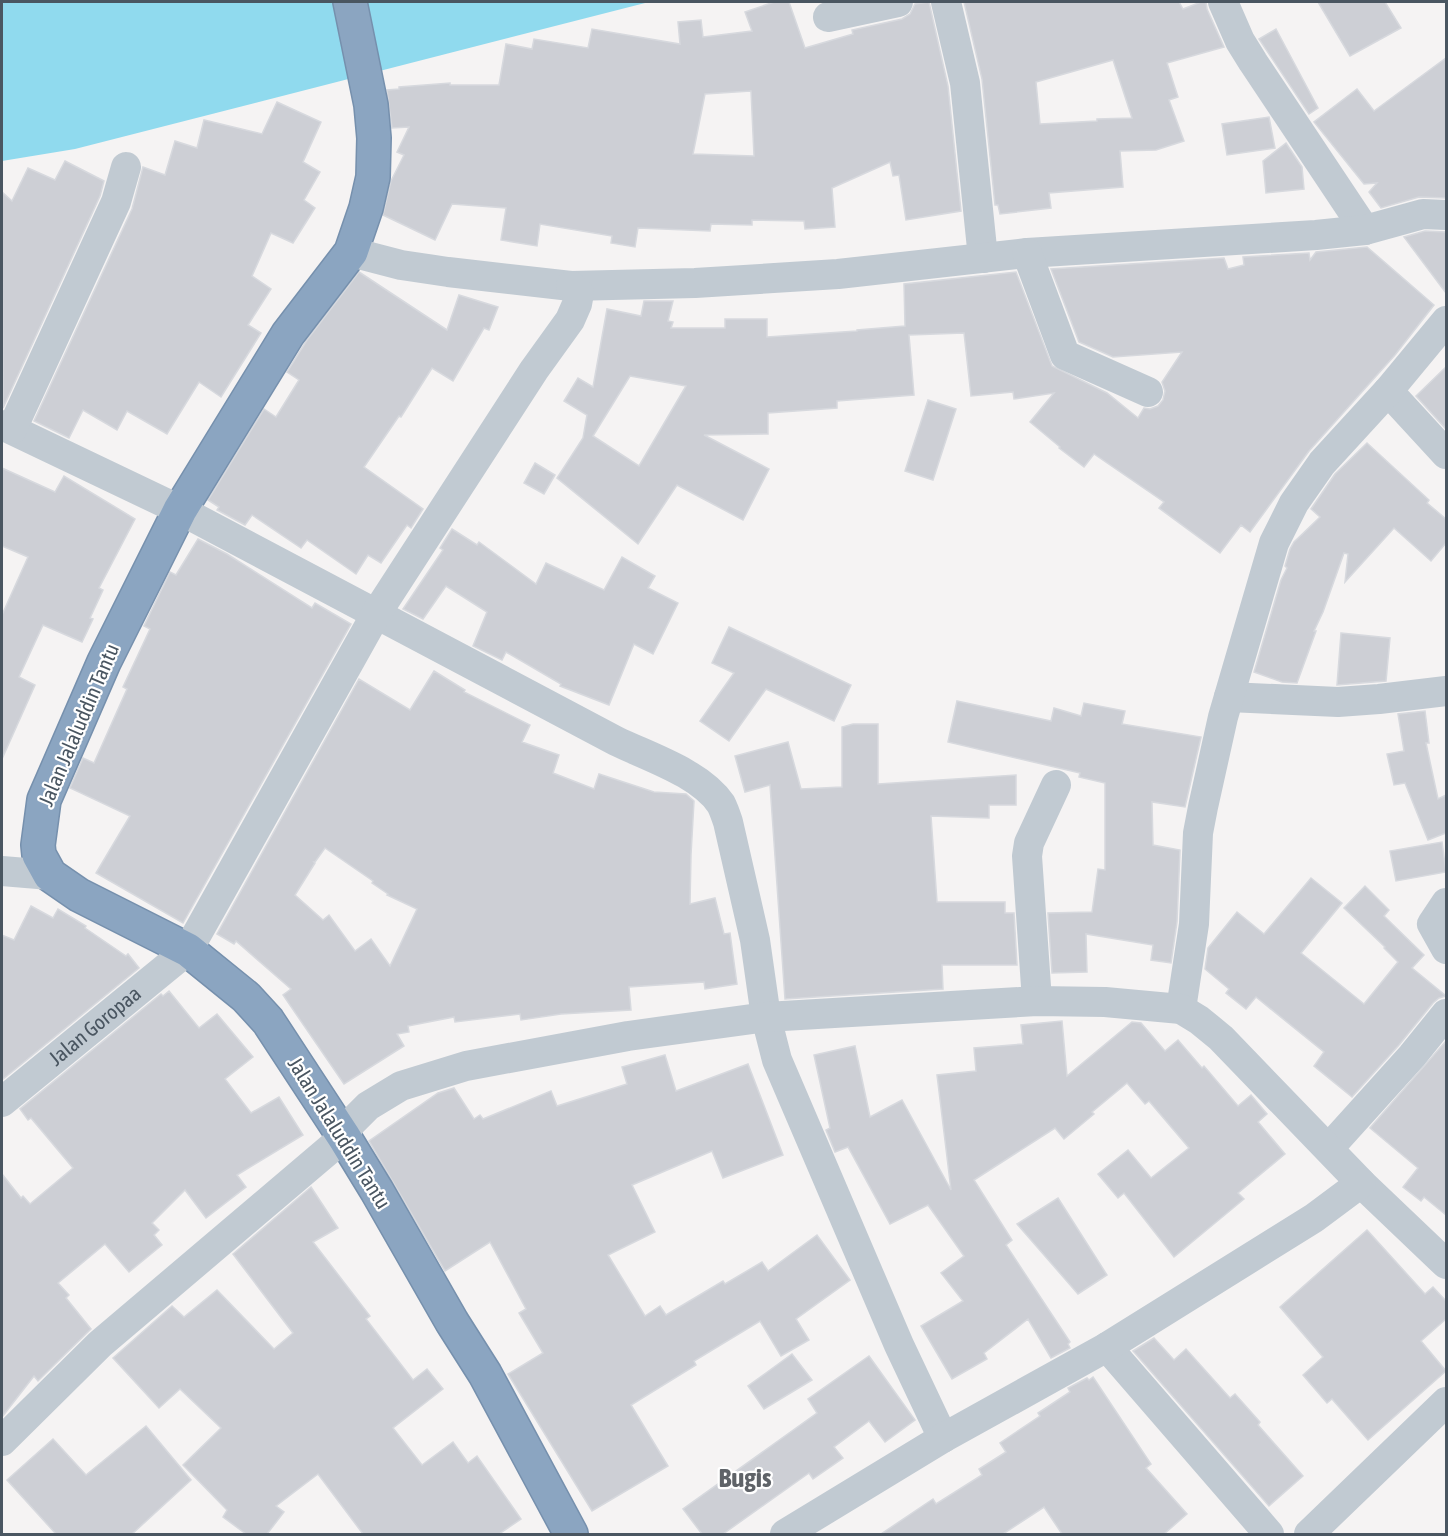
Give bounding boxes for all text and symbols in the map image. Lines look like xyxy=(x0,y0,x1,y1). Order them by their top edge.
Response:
street label: Jalan Jalaluddin Tantu xyxy=(33,640,123,809)
street label: Jalan Goropaa xyxy=(44,981,145,1070)
street label: Jalan Jalaluddin Tantu xyxy=(284,1052,396,1213)
district label: Bugis xyxy=(718,1462,772,1493)

